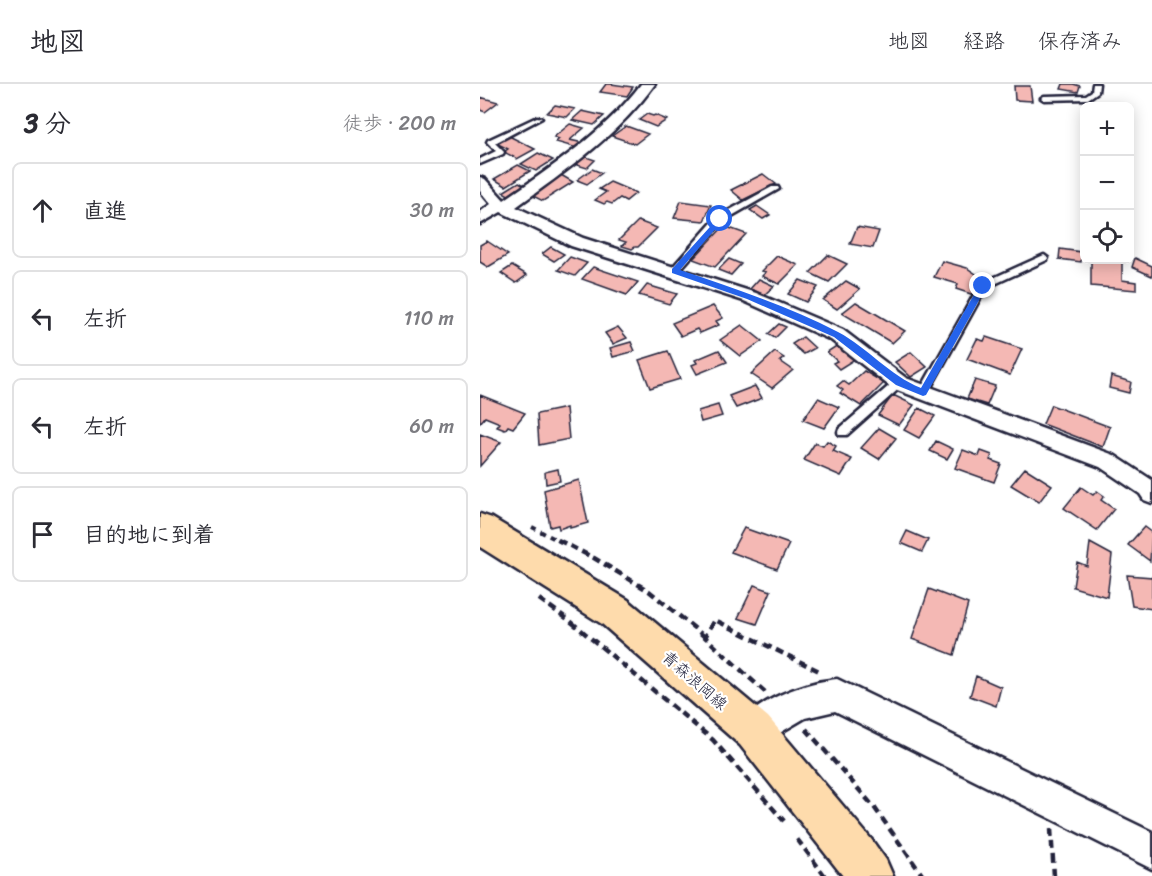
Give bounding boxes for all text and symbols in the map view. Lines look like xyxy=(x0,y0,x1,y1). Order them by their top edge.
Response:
text: 地図 xyxy=(30,17,86,66)
text: 地図 xyxy=(888,22,930,60)
text: 経路 xyxy=(963,22,1005,60)
text: 保存済み xyxy=(1038,22,1122,60)
text: 3 分 xyxy=(24,100,71,146)
map controls xyxy=(1080,102,1134,264)
button: + xyxy=(1080,102,1134,156)
text: 徒歩 · 200 m xyxy=(343,106,456,141)
button: − xyxy=(1080,156,1134,210)
text: 直進 xyxy=(83,191,127,230)
text: 30 m xyxy=(410,193,454,228)
icon: ahead xyxy=(26,194,59,227)
route start xyxy=(706,205,732,231)
button: locate xyxy=(1080,210,1134,264)
route end xyxy=(969,272,995,298)
text: 左折 xyxy=(83,299,127,338)
text: 110 m xyxy=(404,301,454,336)
icon: left xyxy=(26,302,59,335)
text: 左折 xyxy=(83,407,127,446)
text: 60 m xyxy=(409,409,454,444)
icon: left xyxy=(26,410,59,443)
text: 目的地に到着 xyxy=(83,515,215,554)
icon: arrive xyxy=(26,518,59,551)
street label: 青森浪岡線 xyxy=(655,643,734,718)

